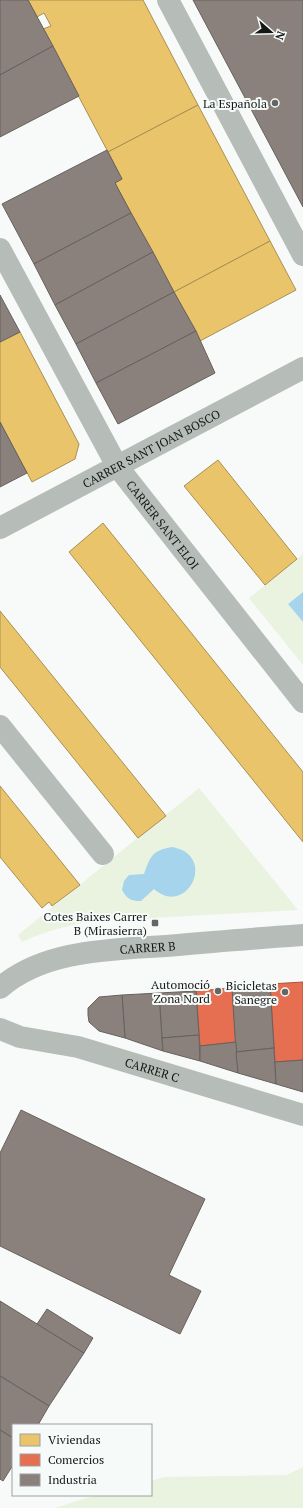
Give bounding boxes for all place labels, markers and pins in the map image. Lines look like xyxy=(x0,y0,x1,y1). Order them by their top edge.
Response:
place label: La Española xyxy=(203,96,267,111)
marker: La Española xyxy=(270,98,280,108)
place label: Cotes Baixes Carrer B (Mirasierra) xyxy=(44,909,147,938)
marker: Cotes Baixes Carrer B (Mirasierra) xyxy=(150,918,160,928)
place label: Automoció Zona Nord xyxy=(151,977,210,1006)
place label: Bicicletas Sanegre xyxy=(226,978,277,1007)
marker: Automoció Zona Nord xyxy=(213,986,223,996)
marker: Bicicletas Sanegre xyxy=(280,987,290,997)

